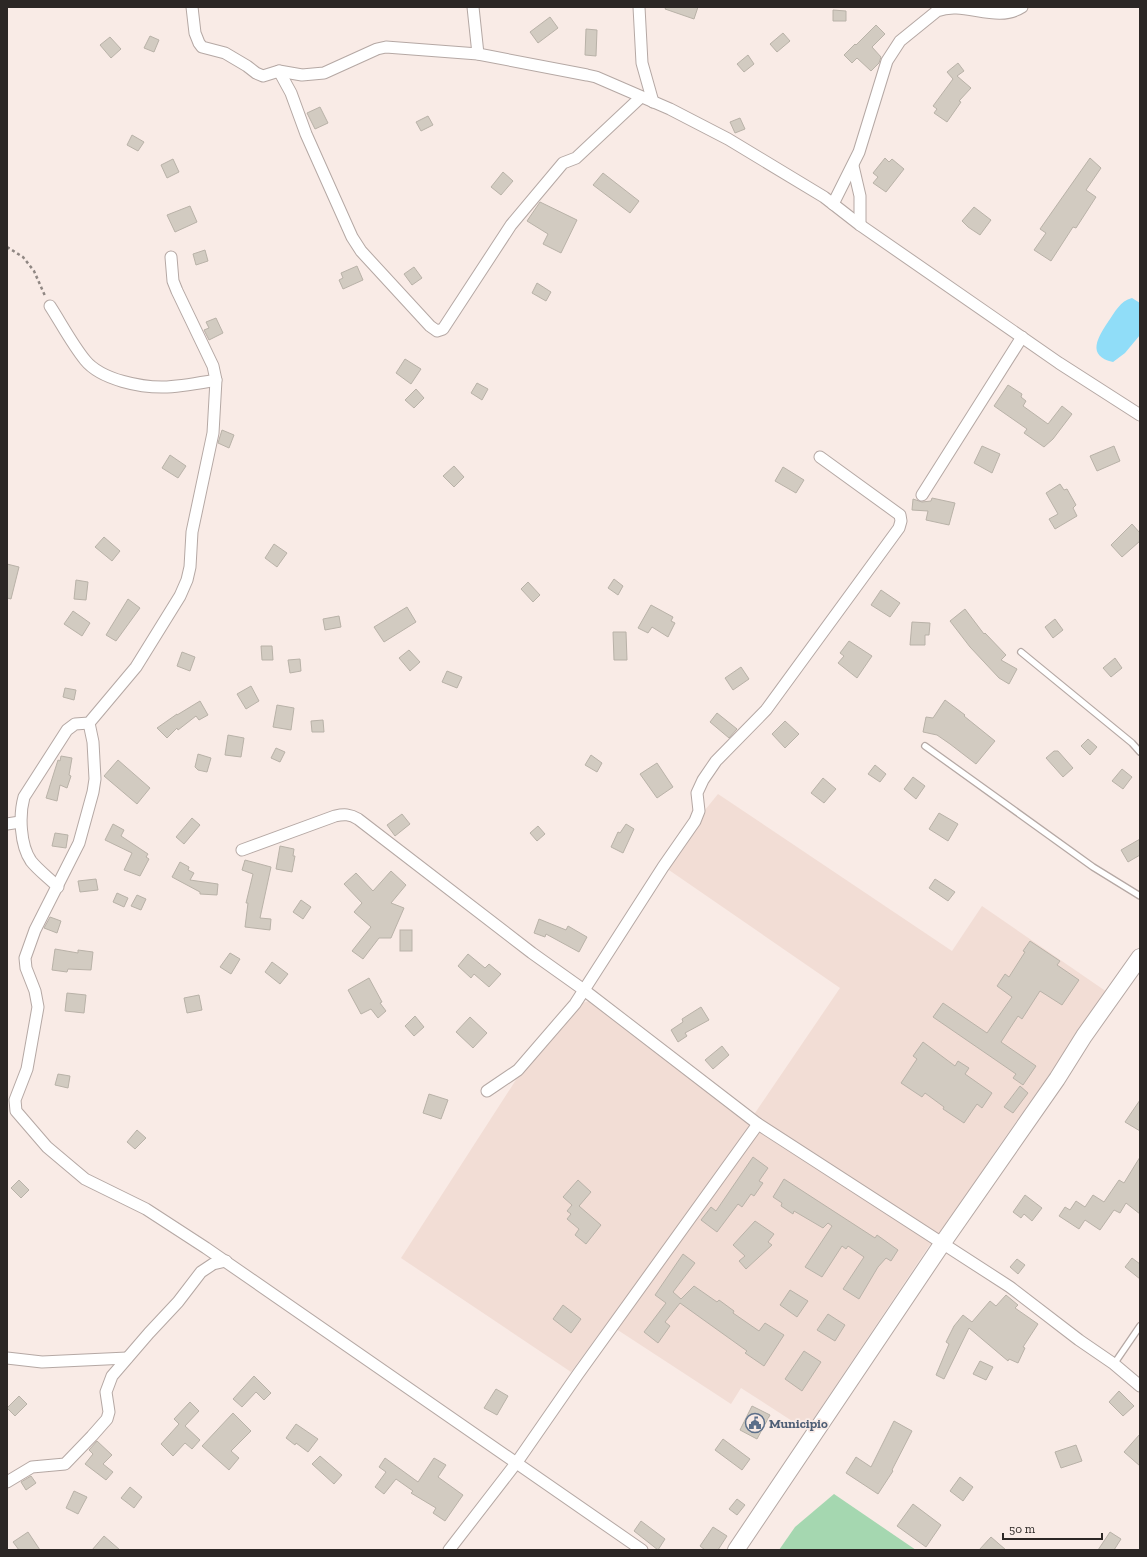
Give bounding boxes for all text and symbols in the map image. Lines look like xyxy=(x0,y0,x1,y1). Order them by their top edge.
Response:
public building icon: Municipio xyxy=(744,1412,766,1434)
place label: Municipio xyxy=(769,1416,828,1431)
scale bar xyxy=(1003,1515,1102,1541)
text: 50 m xyxy=(1009,1522,1036,1536)

